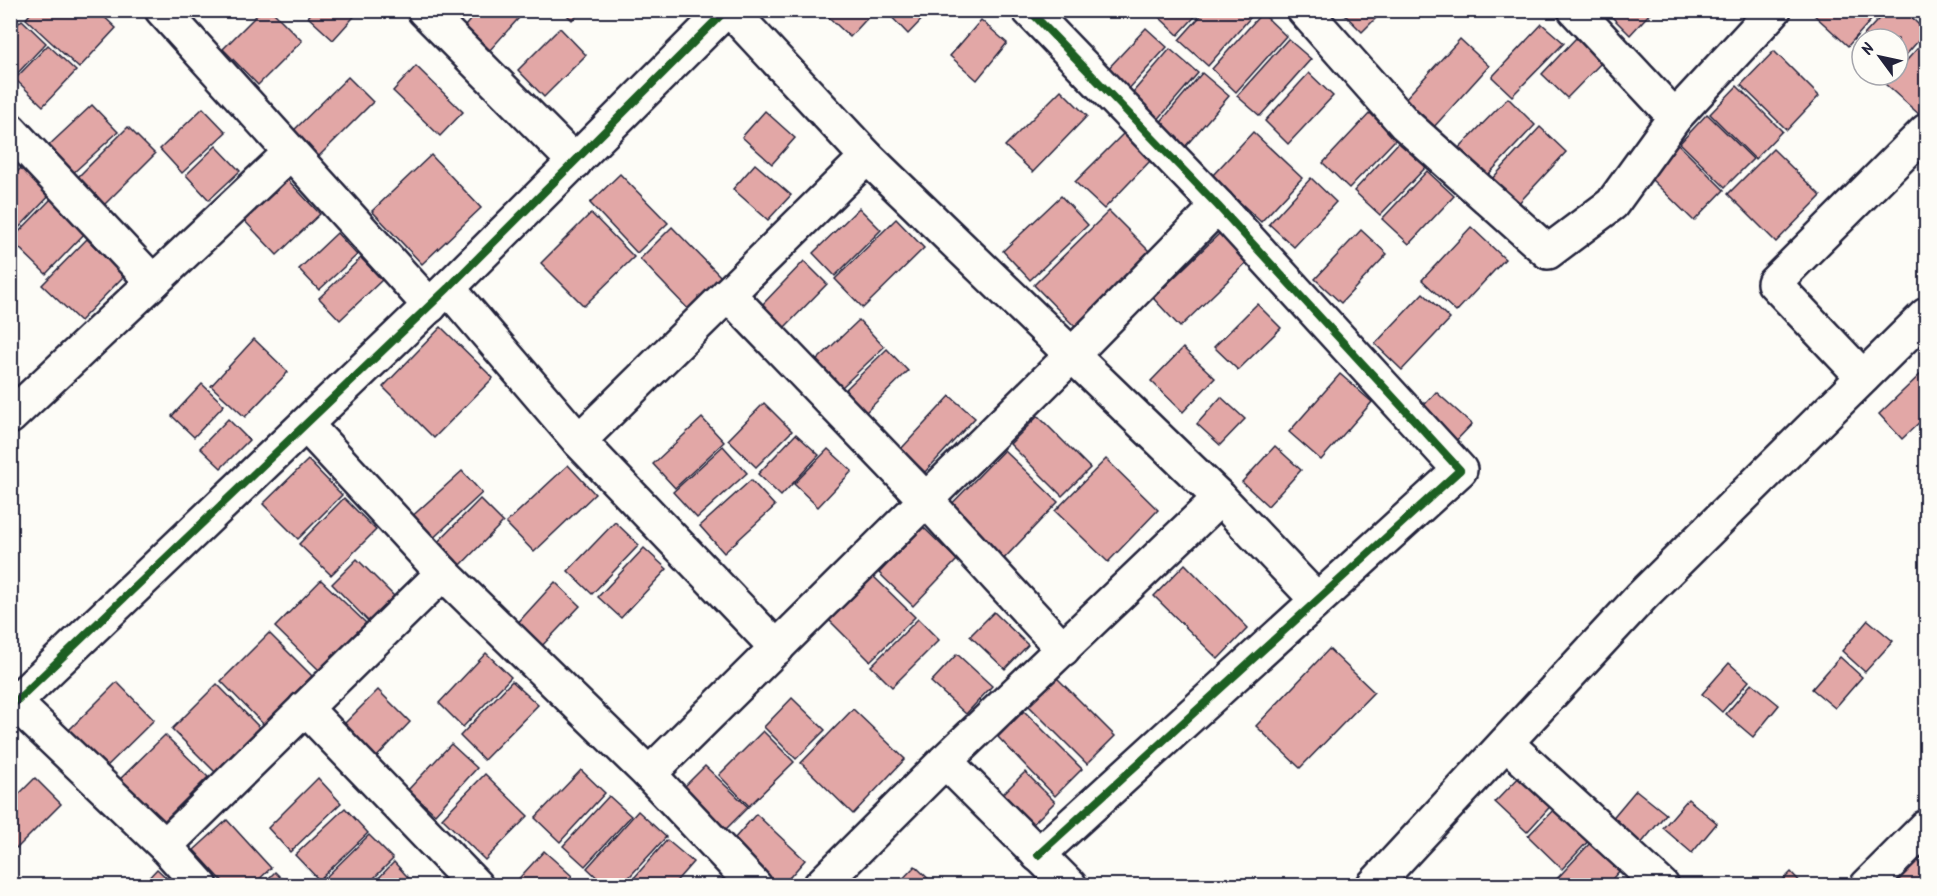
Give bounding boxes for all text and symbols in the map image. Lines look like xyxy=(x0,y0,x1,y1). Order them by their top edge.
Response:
north arrow xyxy=(1850,27,1910,87)
text: N xyxy=(1855,39,1882,61)

